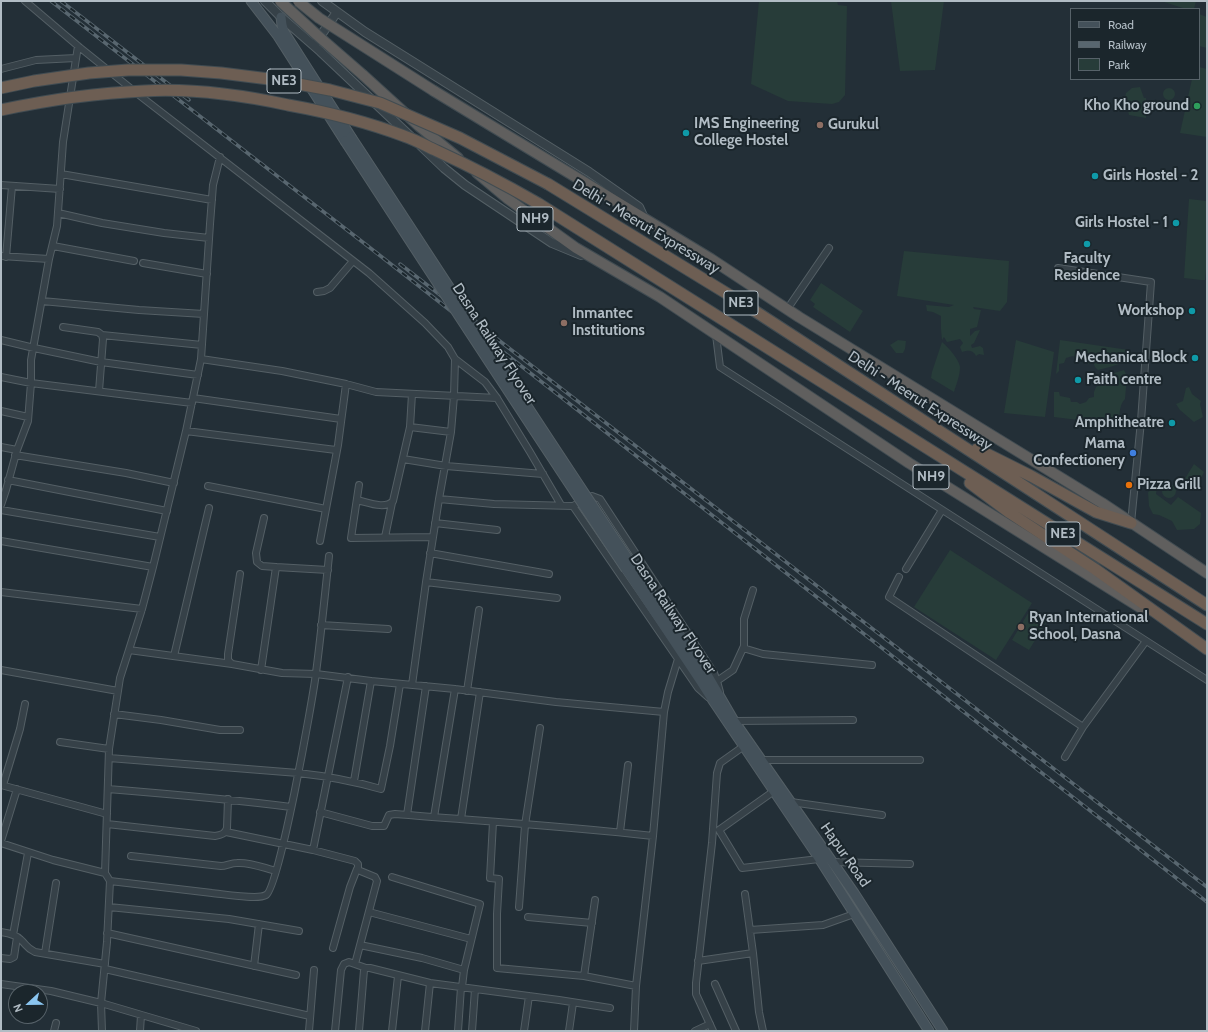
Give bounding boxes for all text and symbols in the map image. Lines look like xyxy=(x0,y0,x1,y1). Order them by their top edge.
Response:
legend xyxy=(1070,8,1200,80)
text: Road xyxy=(1108,17,1134,32)
text: Railway xyxy=(1108,37,1146,52)
text: Park xyxy=(1108,57,1130,72)
road number: NE3 xyxy=(267,69,301,93)
place label: Kho Kho ground xyxy=(1084,97,1189,115)
marker: Kho Kho ground xyxy=(1192,101,1202,111)
place label: IMS Engineering College Hostel xyxy=(694,115,799,150)
place label: Gurukul xyxy=(828,116,879,134)
marker: Gurukul xyxy=(815,120,825,130)
marker: IMS Engineering College Hostel xyxy=(681,128,691,138)
place label: Girls Hostel - 2 xyxy=(1103,167,1198,185)
marker: Girls Hostel - 2 xyxy=(1090,171,1100,181)
street label: Delhi - Meerut Expressway xyxy=(569,176,723,278)
road number: NH9 xyxy=(517,207,553,231)
place label: Girls Hostel - 1 xyxy=(1075,214,1168,232)
marker: Girls Hostel - 1 xyxy=(1171,218,1181,228)
marker: Faculty Residence xyxy=(1082,239,1092,249)
place label: Faculty Residence xyxy=(1054,250,1120,285)
street label: Dasna Railway Flyover xyxy=(448,280,540,408)
road number: NE3 xyxy=(724,291,758,315)
place label: Workshop xyxy=(1118,302,1184,320)
place label: Inmantec Institutions xyxy=(572,305,645,340)
marker: Workshop xyxy=(1187,306,1197,316)
marker: Inmantec Institutions xyxy=(559,318,569,328)
street label: Delhi - Meerut Expressway xyxy=(844,348,996,454)
place label: Mechanical Block xyxy=(1075,349,1187,367)
marker: Mechanical Block xyxy=(1190,353,1200,363)
place label: Faith centre xyxy=(1086,371,1162,389)
marker: Faith centre xyxy=(1073,375,1083,385)
place label: Amphitheatre xyxy=(1075,414,1164,432)
marker: Amphitheatre xyxy=(1167,418,1177,428)
place label: Mama Confectionery xyxy=(1033,435,1125,470)
marker: Mama Confectionery xyxy=(1128,448,1138,458)
road number: NH9 xyxy=(913,465,949,489)
place label: Pizza Grill xyxy=(1137,476,1201,494)
marker: Pizza Grill xyxy=(1124,480,1134,490)
road number: NE3 xyxy=(1046,522,1080,546)
street label: Dasna Railway Flyover xyxy=(626,550,720,678)
place label: Ryan International School, Dasna xyxy=(1029,609,1148,644)
marker: Ryan International School, Dasna xyxy=(1016,622,1026,632)
street label: Hapur Road xyxy=(816,819,874,891)
north arrow xyxy=(8,984,48,1024)
text: N xyxy=(10,1002,26,1014)

